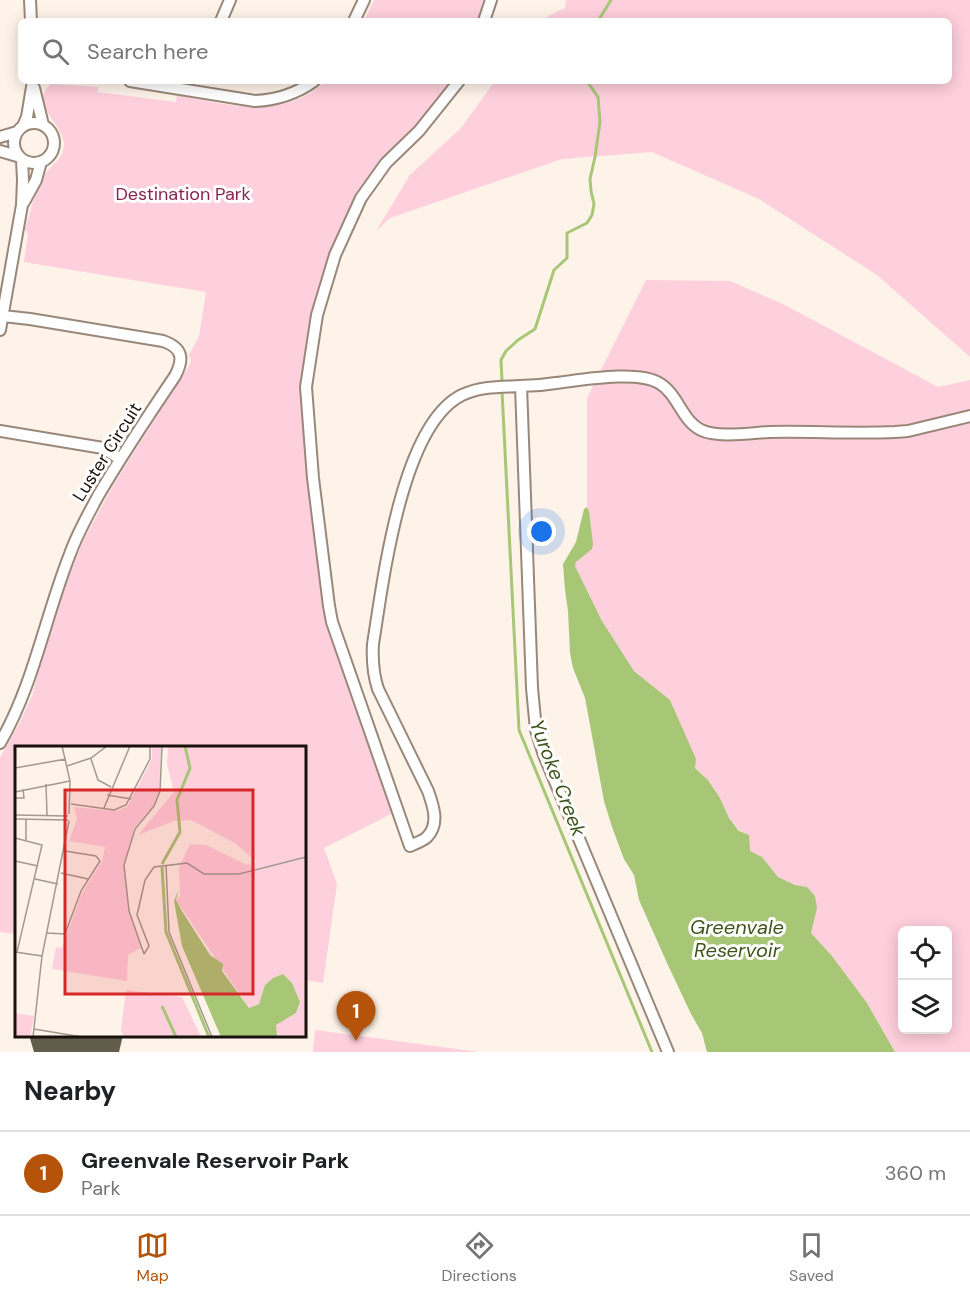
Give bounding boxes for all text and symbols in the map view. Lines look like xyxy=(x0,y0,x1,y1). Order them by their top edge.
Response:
search box xyxy=(18,18,952,84)
icon: search xyxy=(39,35,72,68)
text: Search here xyxy=(87,37,208,66)
park label: Destination Park xyxy=(115,182,251,206)
street label: Luster Circuit xyxy=(67,398,147,506)
your location xyxy=(527,517,556,546)
water label: Yuroke Creek xyxy=(524,716,592,841)
inset map xyxy=(15,746,306,1037)
water label: Greenvale Reservoir xyxy=(690,914,784,963)
map controls xyxy=(898,926,952,1034)
button: locate xyxy=(898,926,952,980)
button: layers xyxy=(898,980,952,1034)
pin: 1 xyxy=(336,992,376,1041)
text: Nearby xyxy=(24,1074,116,1108)
text: Greenvale Reservoir Park xyxy=(81,1146,349,1175)
text: 1 xyxy=(40,1160,47,1186)
text: 360 m xyxy=(885,1160,946,1186)
text: Park xyxy=(81,1175,121,1201)
tab: Map xyxy=(136,1229,169,1286)
tab: Directions xyxy=(441,1229,517,1286)
tab: Saved xyxy=(789,1229,834,1286)

